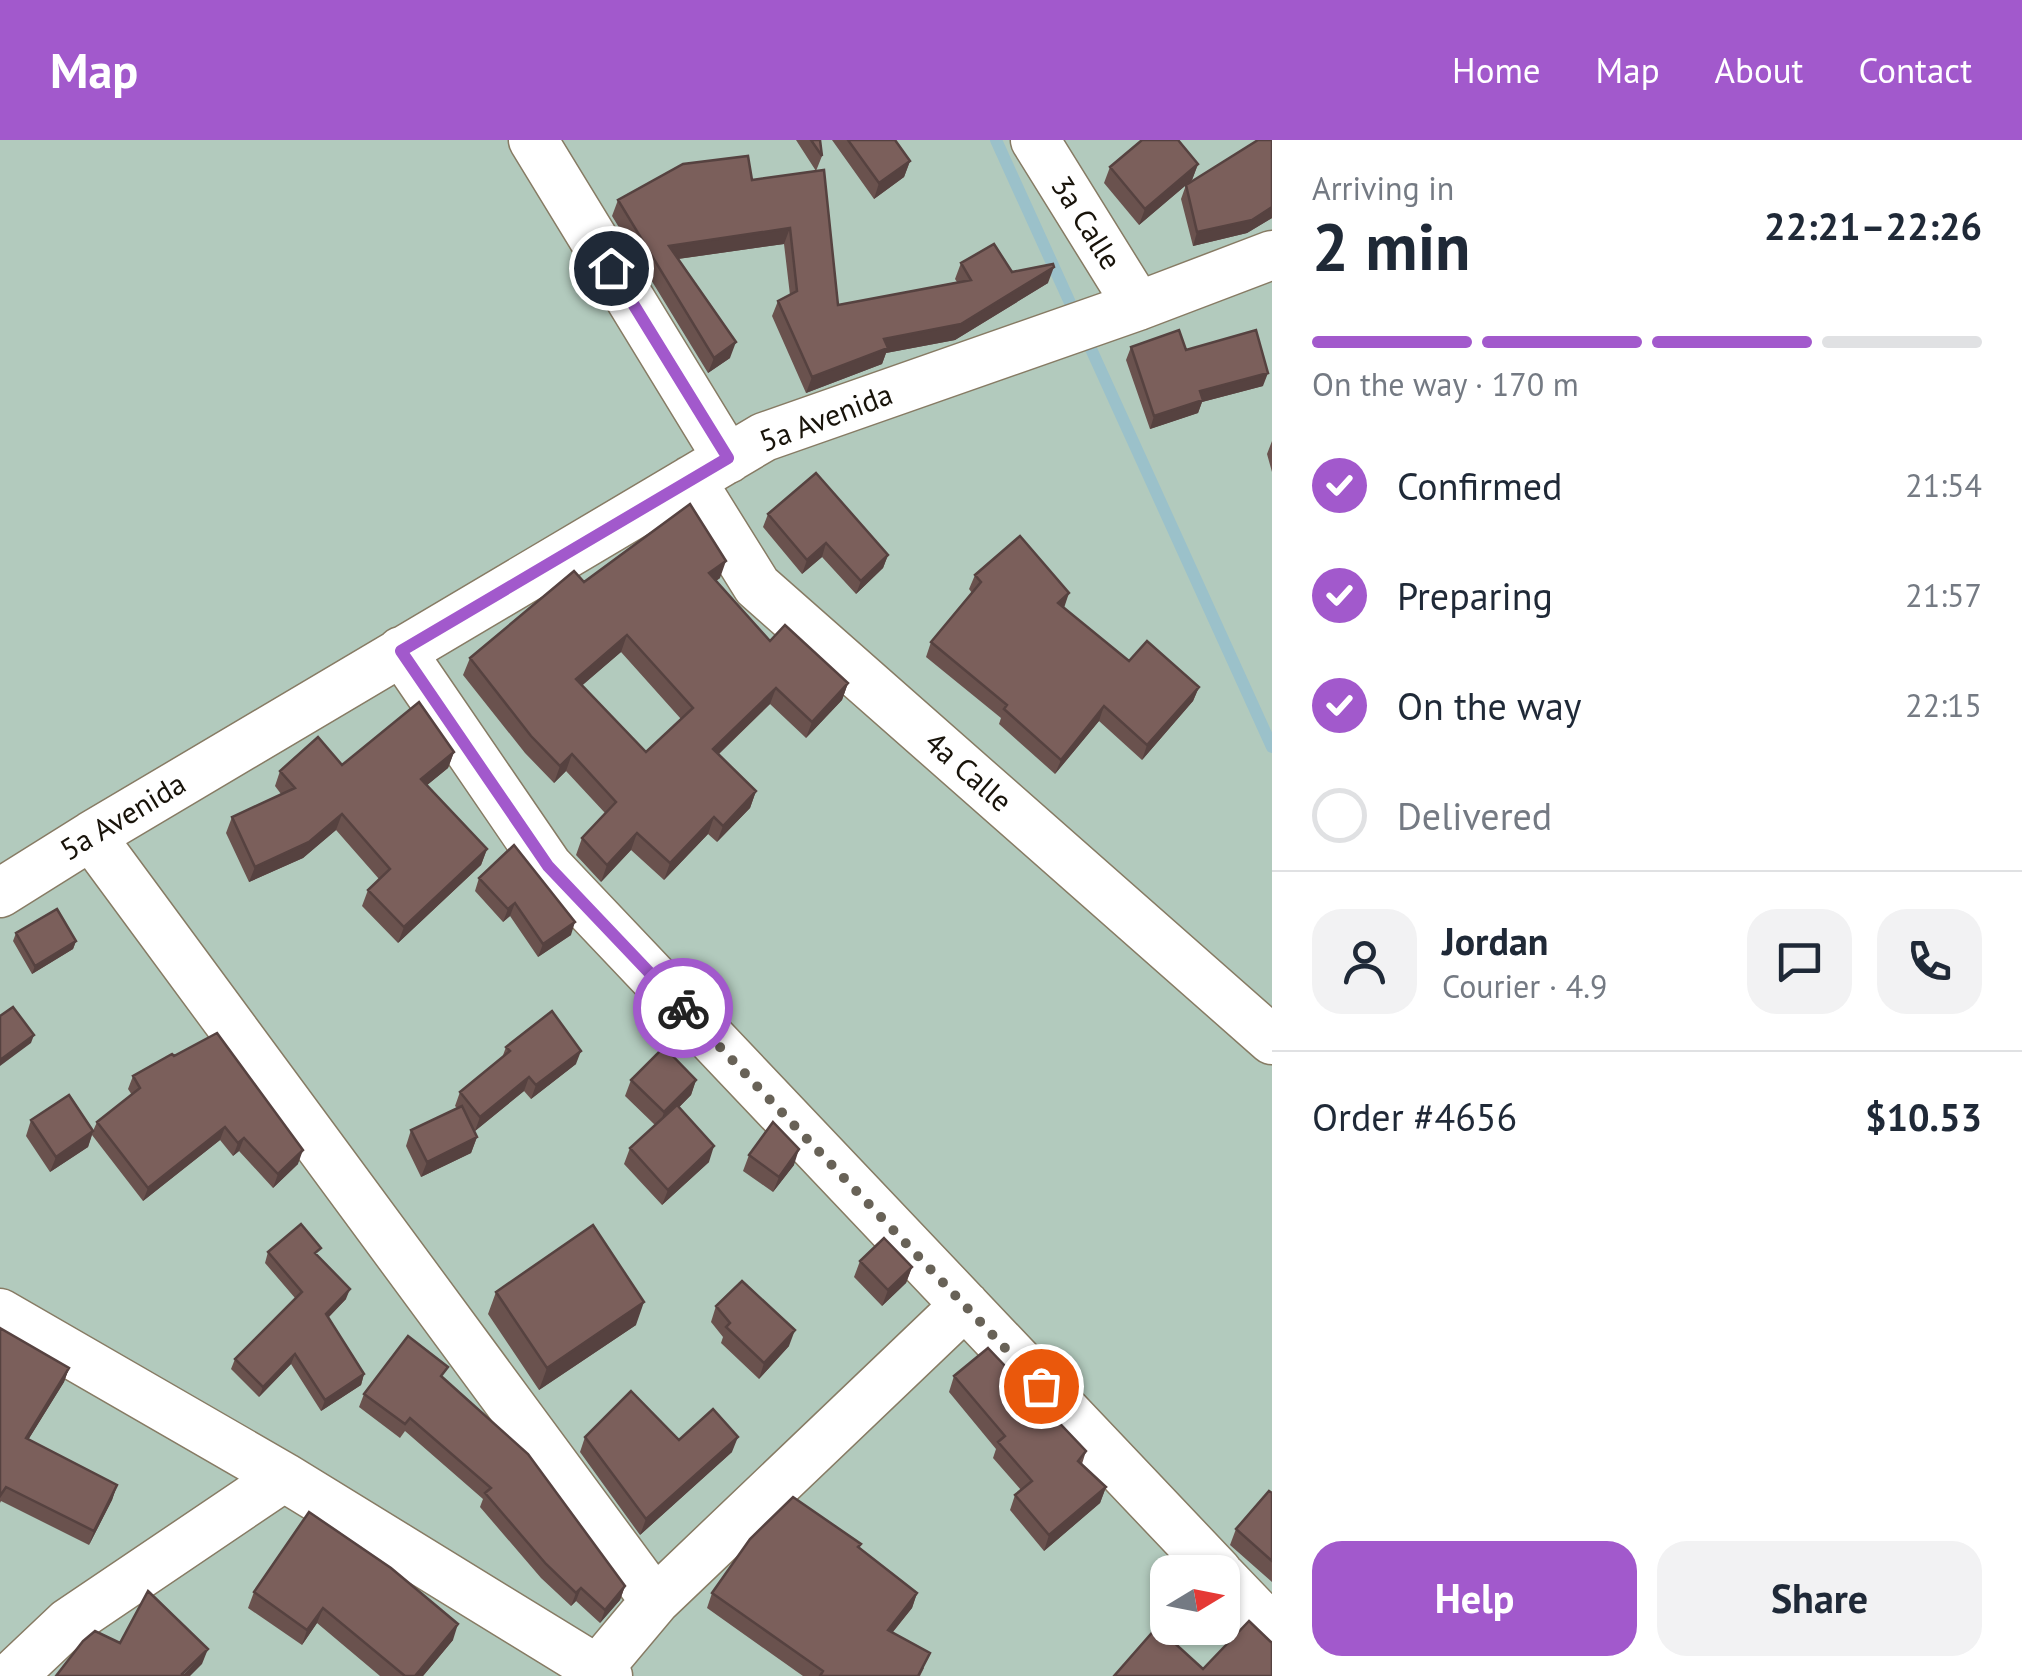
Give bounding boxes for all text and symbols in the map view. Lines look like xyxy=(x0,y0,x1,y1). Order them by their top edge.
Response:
text: Map xyxy=(50,39,138,101)
text: Home xyxy=(1452,47,1541,93)
text: Map xyxy=(1596,47,1660,93)
text: About xyxy=(1715,47,1803,93)
text: Contact xyxy=(1858,47,1972,93)
text: Arriving in xyxy=(1312,167,1454,209)
street label: 3a Calle xyxy=(1043,168,1131,276)
text: 22:21–22:26 xyxy=(1764,201,1982,250)
text: 2 min xyxy=(1312,204,1471,288)
pin xyxy=(569,226,654,311)
icon: home xyxy=(584,241,639,296)
text: On the way · 170 m xyxy=(1312,363,1579,405)
street label: 5a Avenida xyxy=(753,373,898,460)
icon: check xyxy=(1312,458,1367,513)
text: Confirmed xyxy=(1397,461,1563,510)
text: 21:54 xyxy=(1905,464,1982,506)
icon: check xyxy=(1312,568,1367,623)
text: Preparing xyxy=(1397,571,1553,620)
text: 21:57 xyxy=(1905,574,1982,616)
icon: check xyxy=(1312,678,1367,733)
text: On the way xyxy=(1397,681,1582,730)
text: 22:15 xyxy=(1905,684,1982,726)
street label: 4a Calle xyxy=(917,722,1021,820)
street label: 5a Avenida xyxy=(52,763,192,868)
text: Delivered xyxy=(1397,791,1552,840)
button: person xyxy=(1312,909,1417,1014)
button: chat xyxy=(1747,909,1852,1014)
button: phone xyxy=(1877,909,1982,1014)
text: Jordan xyxy=(1442,916,1548,965)
courier xyxy=(633,958,733,1058)
text: Courier · 4.9 xyxy=(1442,965,1608,1007)
icon: bike xyxy=(656,981,711,1036)
text: Order #4656 xyxy=(1312,1092,1517,1141)
text: $10.53 xyxy=(1865,1092,1982,1141)
pin xyxy=(999,1344,1084,1429)
icon: bag xyxy=(1014,1359,1069,1414)
button: Help xyxy=(1312,1541,1637,1656)
button: Share xyxy=(1657,1541,1982,1656)
north arrow xyxy=(1150,1555,1240,1645)
map controls xyxy=(1150,1555,1240,1645)

